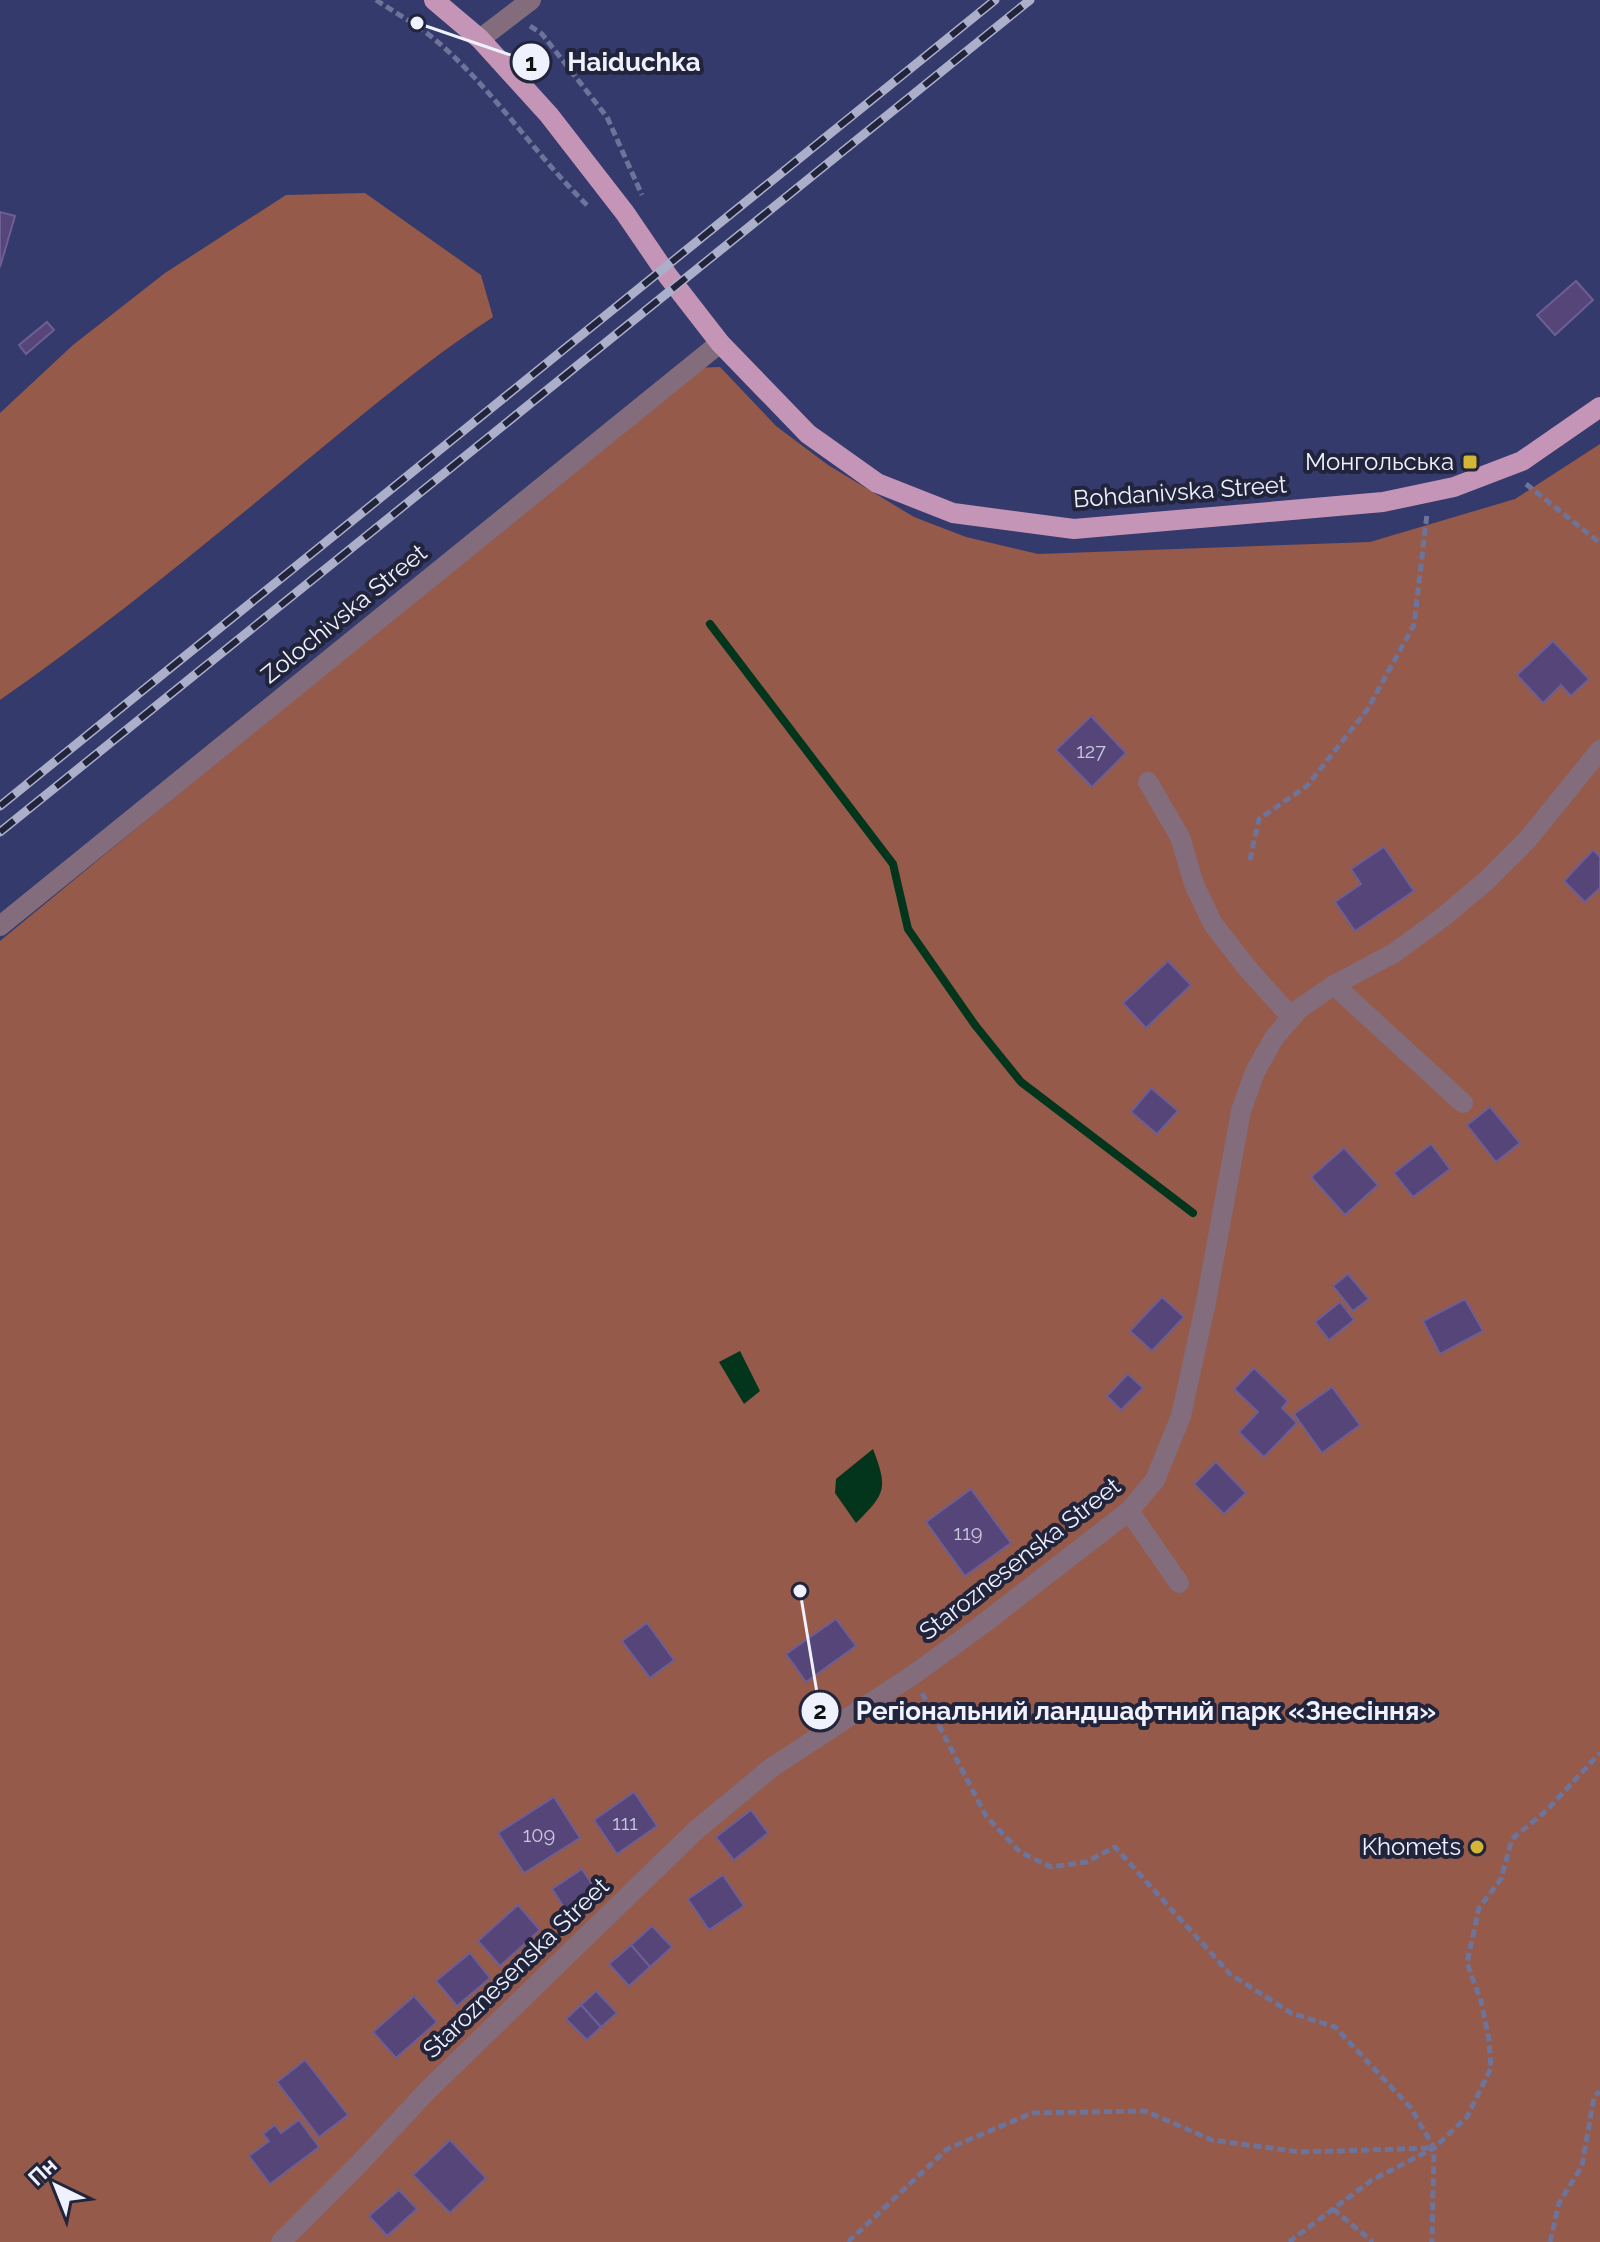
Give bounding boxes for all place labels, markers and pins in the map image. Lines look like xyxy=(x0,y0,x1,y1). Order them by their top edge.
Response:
callout: Haiduchka xyxy=(511,37,717,87)
place label: Монгольська xyxy=(1305,447,1454,476)
marker: Монгольська xyxy=(1461,453,1479,471)
callout: Регіональний ландшафтний парк «Знесіння» xyxy=(800,1686,1453,1736)
place label: Khomets xyxy=(1362,1832,1461,1861)
marker: Khomets xyxy=(1468,1838,1486,1856)

